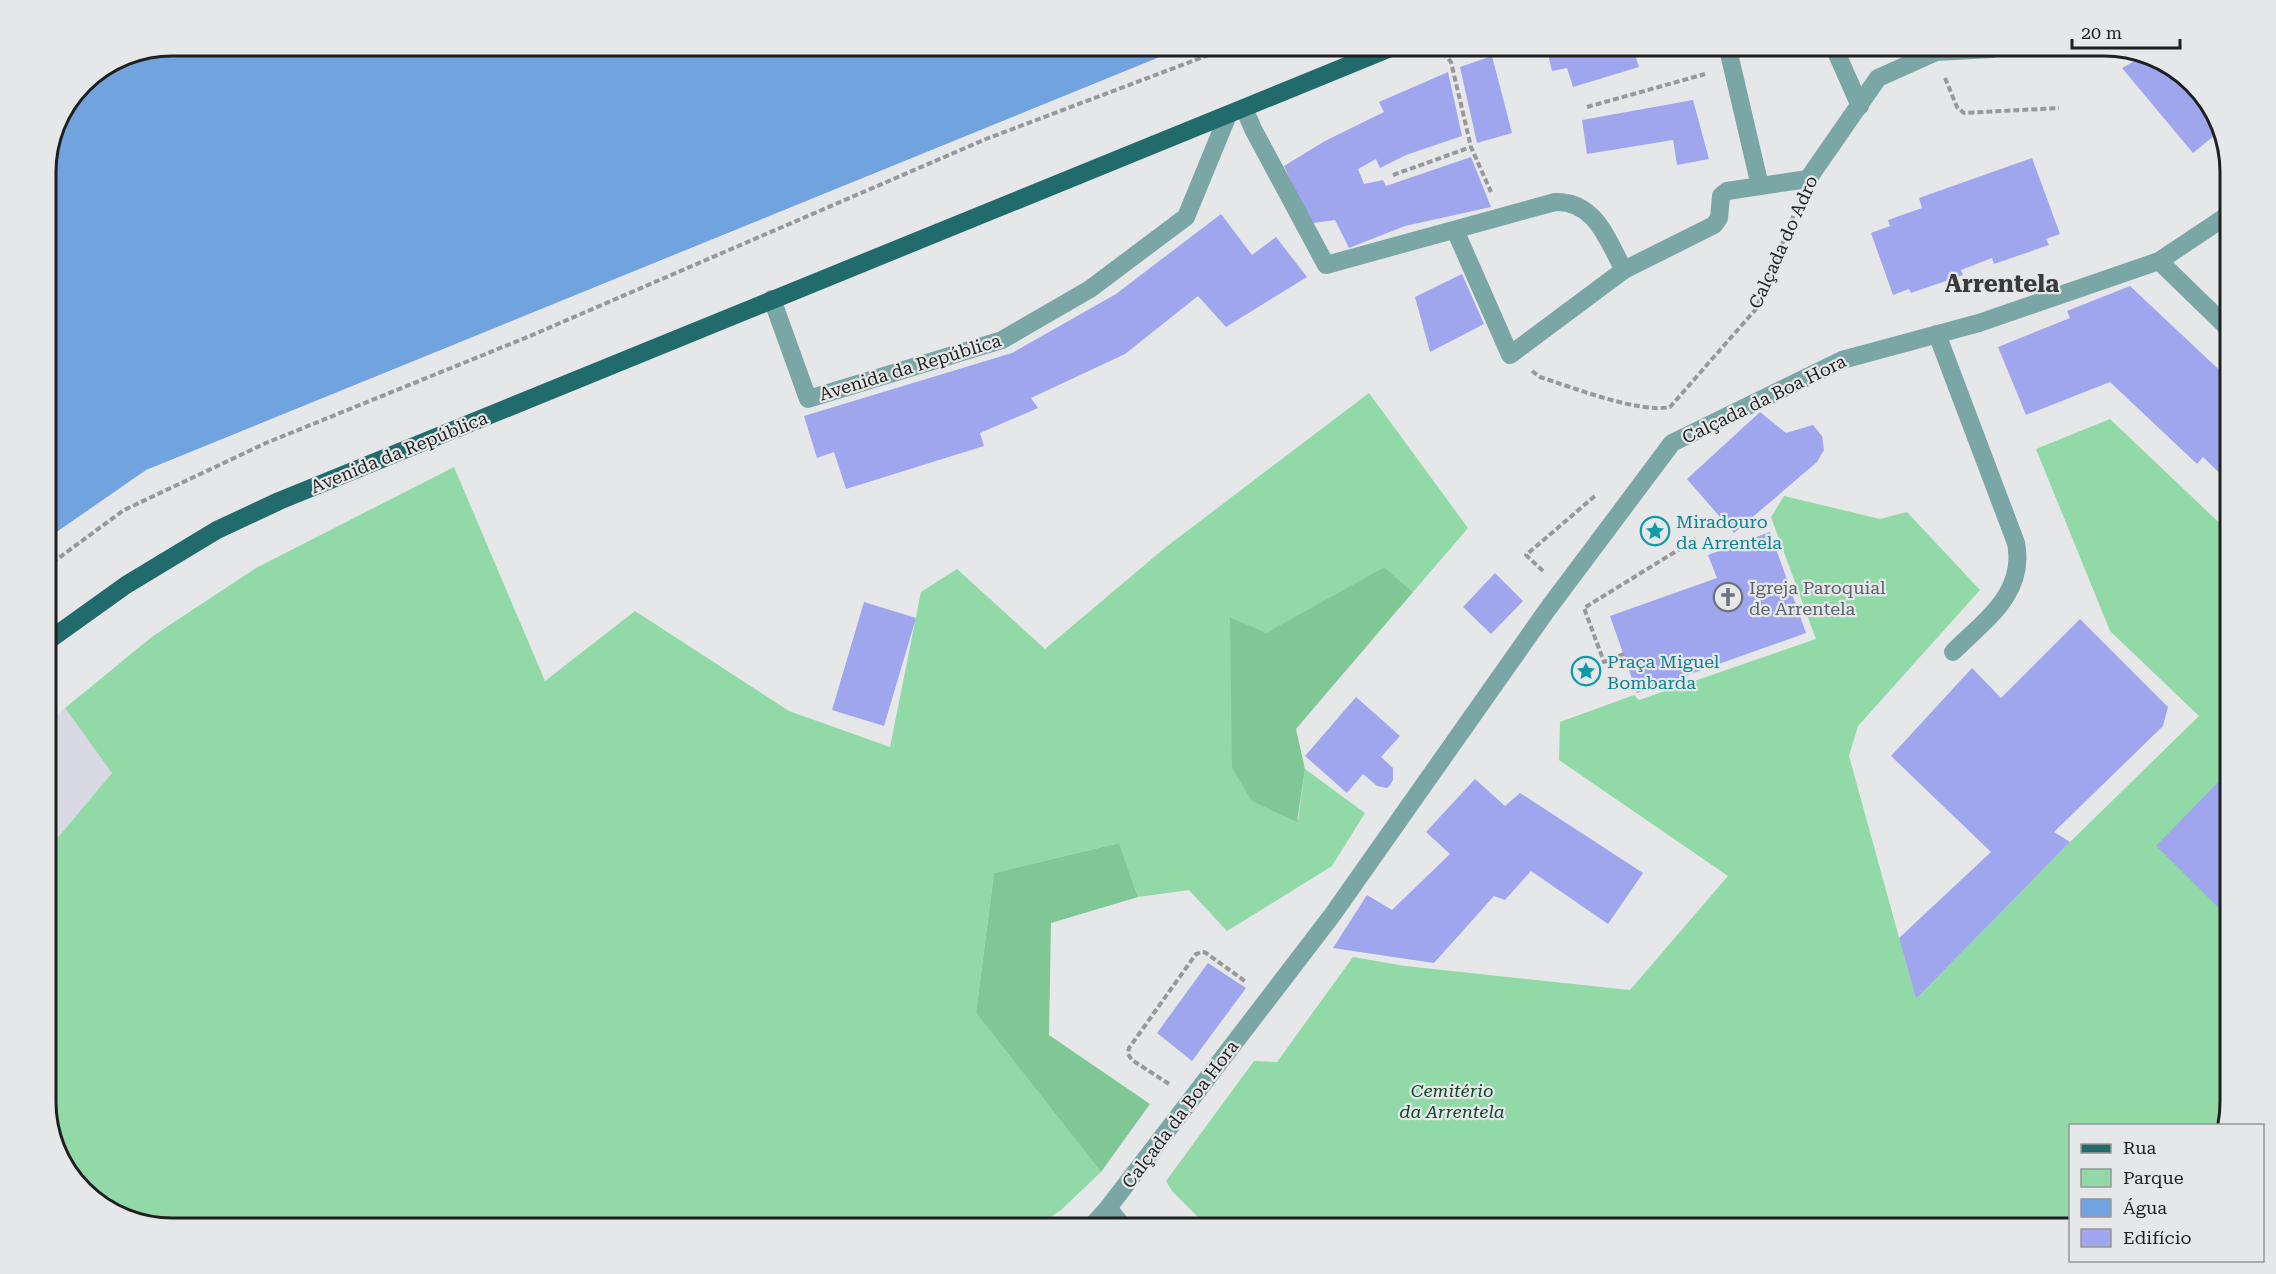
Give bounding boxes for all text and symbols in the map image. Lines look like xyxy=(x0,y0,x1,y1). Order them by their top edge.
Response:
scale bar xyxy=(2072,12,2180,50)
text: 20 m xyxy=(2081,22,2122,43)
street label: Calçada do Adro xyxy=(1744,172,1822,312)
district label: Arrentela xyxy=(1945,270,2059,298)
street label: Avenida da República xyxy=(817,329,1004,405)
street label: Calçada da Boa Hora xyxy=(1679,350,1850,448)
street label: Avenida da República xyxy=(307,407,491,497)
place label: Miradouro da Arrentela xyxy=(1676,511,1782,553)
place icon: Miradouro da Arrentela xyxy=(1639,515,1671,547)
place label: Igreja Paroquial de Arrentela xyxy=(1749,577,1886,619)
church icon: Igreja Paroquial de Arrentela xyxy=(1712,581,1744,613)
place label: Praça Miguel Bombarda xyxy=(1607,651,1720,693)
place icon: Praça Miguel Bombarda xyxy=(1570,655,1602,687)
street label: Calçada da Boa Hora xyxy=(1118,1036,1243,1192)
park label: Cemitério da Arrentela xyxy=(1399,1080,1505,1122)
legend xyxy=(2069,1124,2264,1262)
text: Rua xyxy=(2123,1137,2156,1158)
text: Parque xyxy=(2123,1167,2184,1188)
text: Água xyxy=(2123,1197,2167,1218)
text: Edifício xyxy=(2123,1227,2191,1248)

